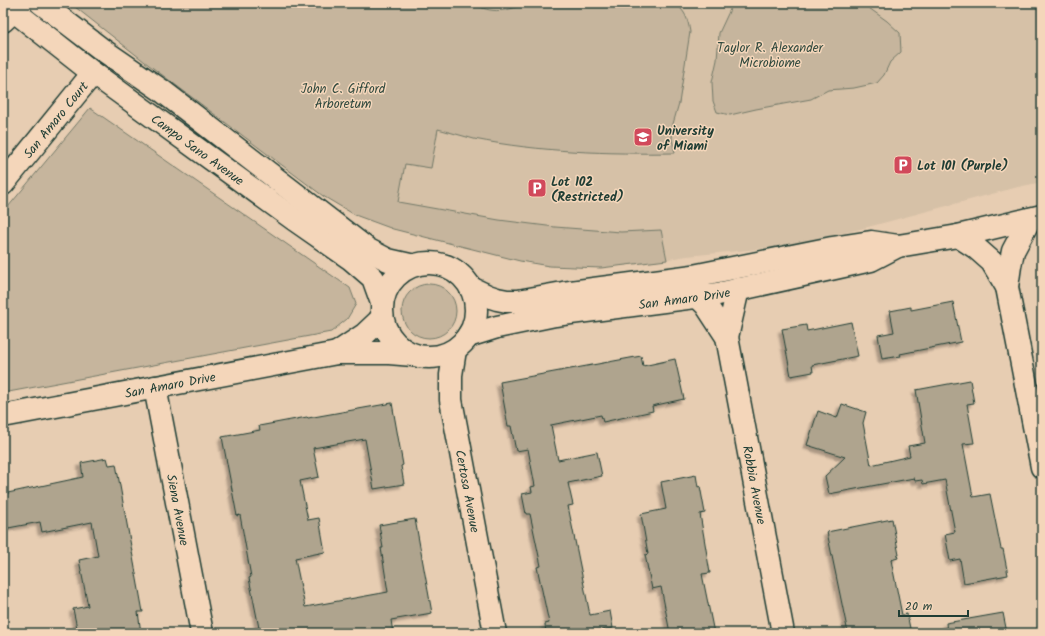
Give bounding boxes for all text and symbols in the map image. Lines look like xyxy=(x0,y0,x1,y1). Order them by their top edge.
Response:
park label: Taylor R. Alexander Microbiome xyxy=(717,38,824,74)
street label: San Amaro Court xyxy=(19,76,95,164)
park label: John C. Gifford Arboretum xyxy=(301,79,386,115)
street label: Campo Sano Avenue xyxy=(146,109,248,192)
place label: University of Miami xyxy=(657,121,714,157)
school or university icon: University of Miami xyxy=(632,126,654,148)
parking icon: Lot 101 (Purple) xyxy=(892,154,914,176)
place label: Lot 101 (Purple) xyxy=(917,156,1008,177)
place label: Lot 102 (Restricted) xyxy=(551,172,624,208)
parking icon: Lot 102 (Restricted) xyxy=(526,177,548,199)
street label: San Amaro Drive xyxy=(637,283,733,316)
street label: San Amaro Drive xyxy=(123,367,218,405)
street label: Robbia Avenue xyxy=(736,444,771,526)
street label: Certosa Avenue xyxy=(449,448,485,535)
street label: Siena Avenue xyxy=(160,472,194,548)
scale bar xyxy=(899,592,968,618)
text: 20 m xyxy=(905,597,933,616)

